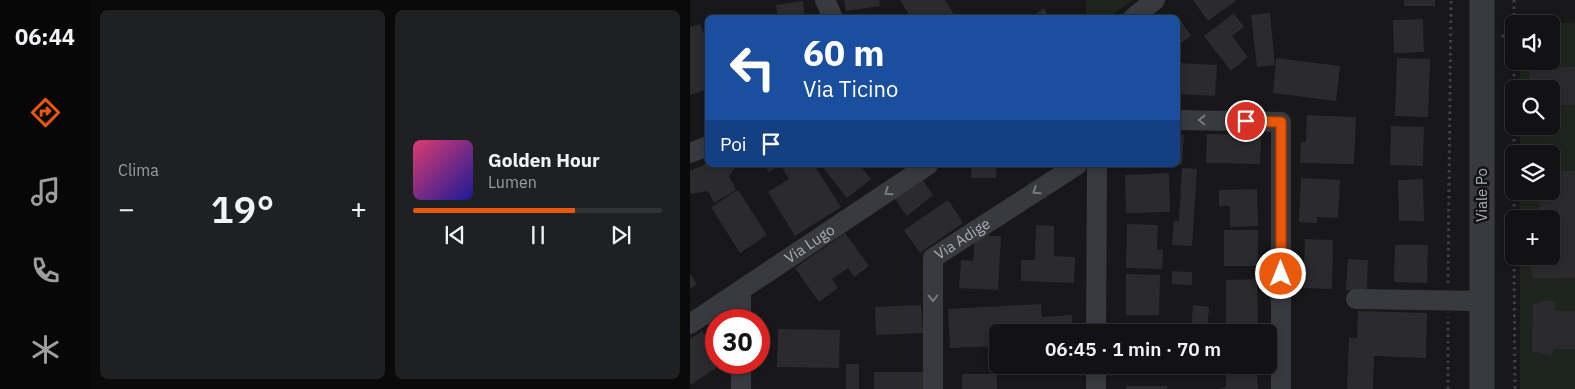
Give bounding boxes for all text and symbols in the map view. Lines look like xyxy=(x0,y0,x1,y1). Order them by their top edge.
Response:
map controls xyxy=(1505,15,1560,265)
button: sound xyxy=(1505,15,1560,70)
text: 06:44 xyxy=(15,22,75,51)
text: 60 m xyxy=(803,30,885,76)
icon: left xyxy=(720,35,785,100)
text: Via Ticino xyxy=(803,74,898,103)
button: search xyxy=(1505,80,1560,135)
icon: directions xyxy=(28,95,63,130)
pin xyxy=(1225,100,1267,142)
icon: arrive xyxy=(1232,107,1260,135)
one-way arrow xyxy=(1197,115,1205,125)
icon: arrive xyxy=(757,130,785,158)
text: Poi xyxy=(720,132,747,156)
button: layers xyxy=(1505,145,1560,200)
text: Golden Hour xyxy=(488,148,600,172)
text: Clima xyxy=(118,160,159,180)
street label: Viale Po xyxy=(1472,168,1491,222)
text: Lumen xyxy=(488,172,537,192)
icon: music xyxy=(28,174,63,209)
text: 19° xyxy=(211,184,274,233)
one-way arrow xyxy=(1032,185,1041,195)
one-way arrow xyxy=(884,186,893,195)
text: − xyxy=(118,190,135,227)
text: + xyxy=(350,190,367,227)
button: + xyxy=(1505,210,1560,265)
street label: Via Adige xyxy=(931,214,994,264)
street label: Via Lugo xyxy=(781,220,838,267)
icon: previous xyxy=(441,221,469,249)
icon: pause xyxy=(524,221,552,249)
icon: next xyxy=(607,221,635,249)
position arrow xyxy=(1254,247,1306,299)
icon: phone xyxy=(28,253,63,288)
one-way arrow xyxy=(928,294,938,302)
speed limit sign: 30 xyxy=(705,309,770,374)
icon: climate xyxy=(28,332,63,367)
text: 06:45 · 1 min · 70 m xyxy=(1045,337,1221,361)

